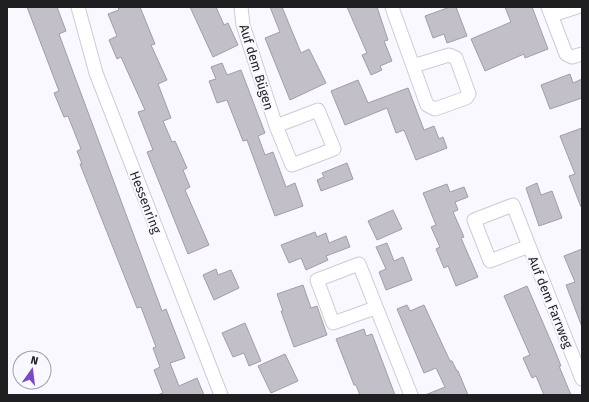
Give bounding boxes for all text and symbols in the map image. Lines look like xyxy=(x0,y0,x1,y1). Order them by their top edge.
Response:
street label: Auf dem Bügen xyxy=(236,22,277,112)
street label: Hessenring xyxy=(127,169,164,236)
street label: Auf dem Farrweg xyxy=(525,254,576,351)
north arrow xyxy=(12,350,52,390)
text: N xyxy=(29,354,39,368)

